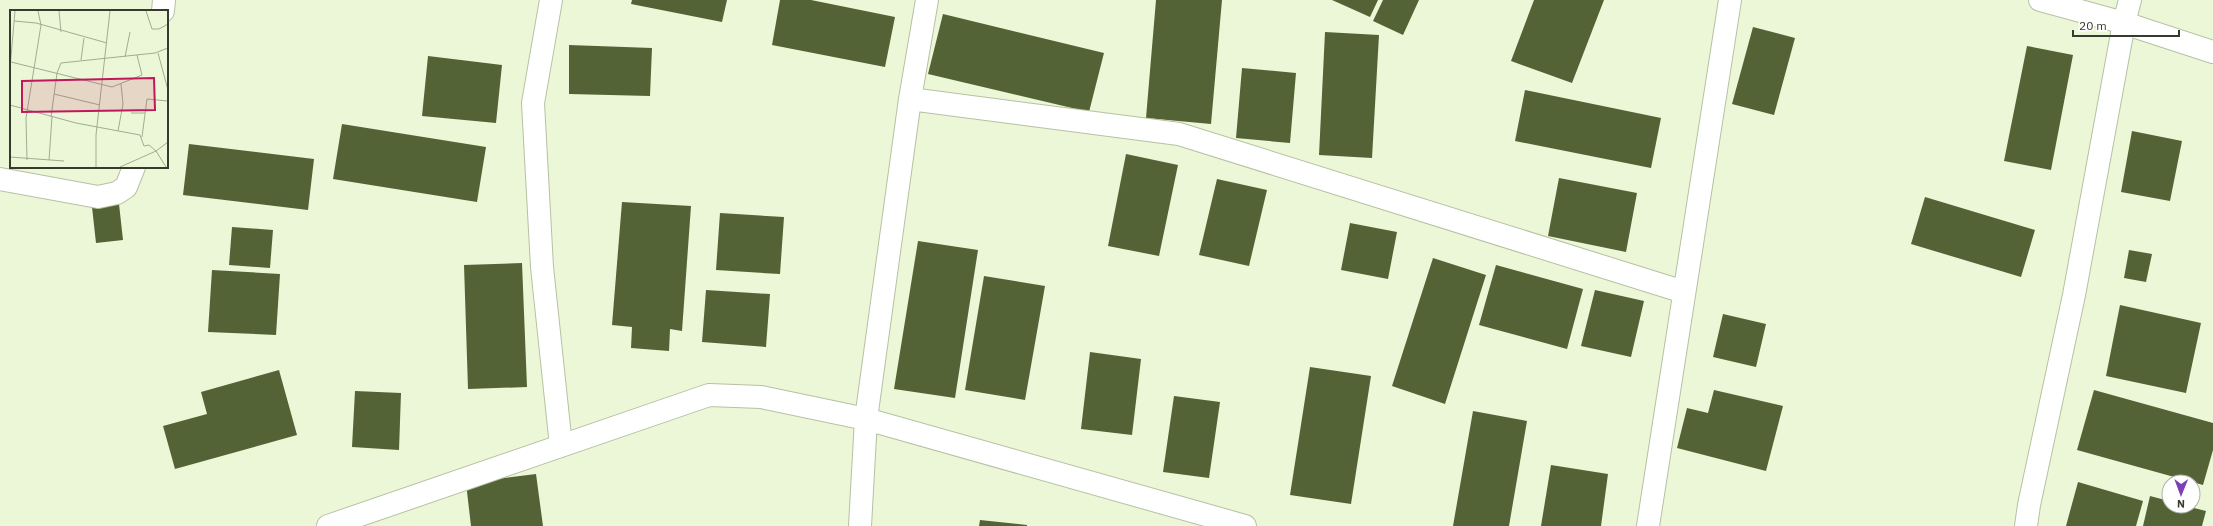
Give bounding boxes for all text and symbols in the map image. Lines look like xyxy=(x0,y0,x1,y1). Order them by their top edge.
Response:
inset map xyxy=(10,10,168,168)
scale bar xyxy=(2073,12,2179,38)
text: 20 m xyxy=(2079,18,2107,33)
north arrow xyxy=(2161,474,2201,514)
text: N xyxy=(2177,497,2185,511)

